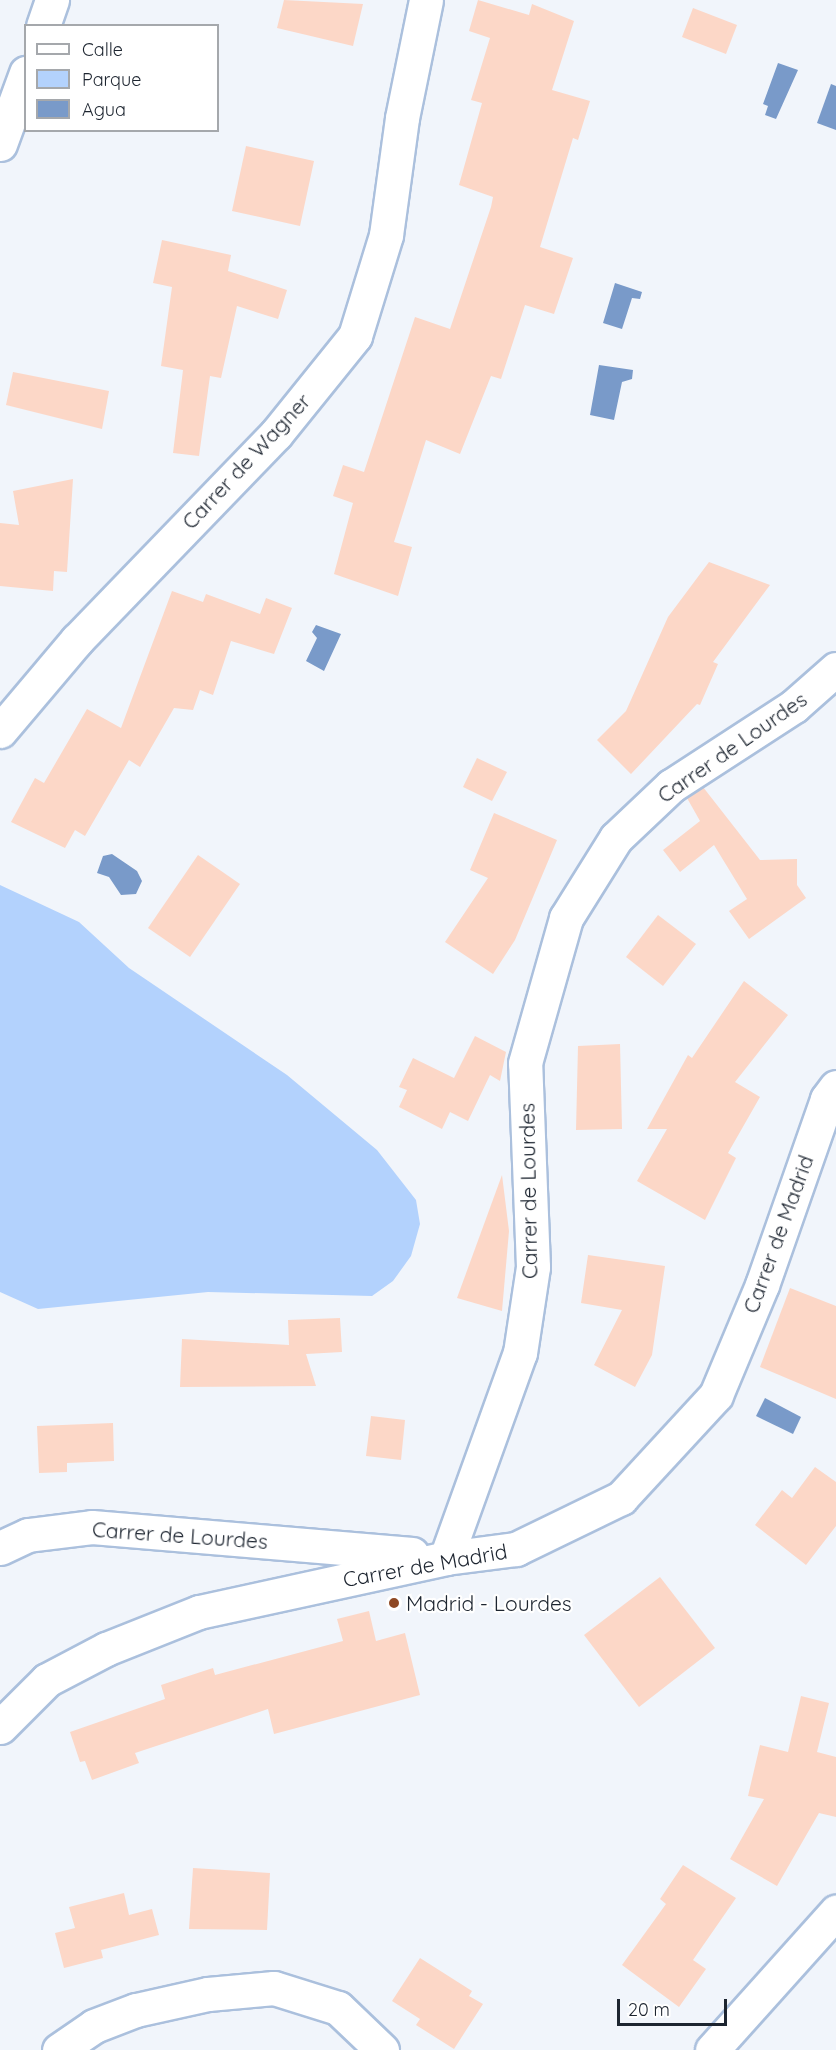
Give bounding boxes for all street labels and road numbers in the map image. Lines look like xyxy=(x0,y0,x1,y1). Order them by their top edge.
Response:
street label: Carrer de Wagner xyxy=(177,388,315,534)
street label: Carrer de Lourdes xyxy=(653,686,811,808)
street label: Carrer de Lourdes xyxy=(514,1103,542,1279)
street label: Carrer de Madrid xyxy=(738,1152,818,1316)
street label: Carrer de Lourdes xyxy=(91,1516,269,1554)
street label: Carrer de Madrid xyxy=(341,1538,509,1592)

